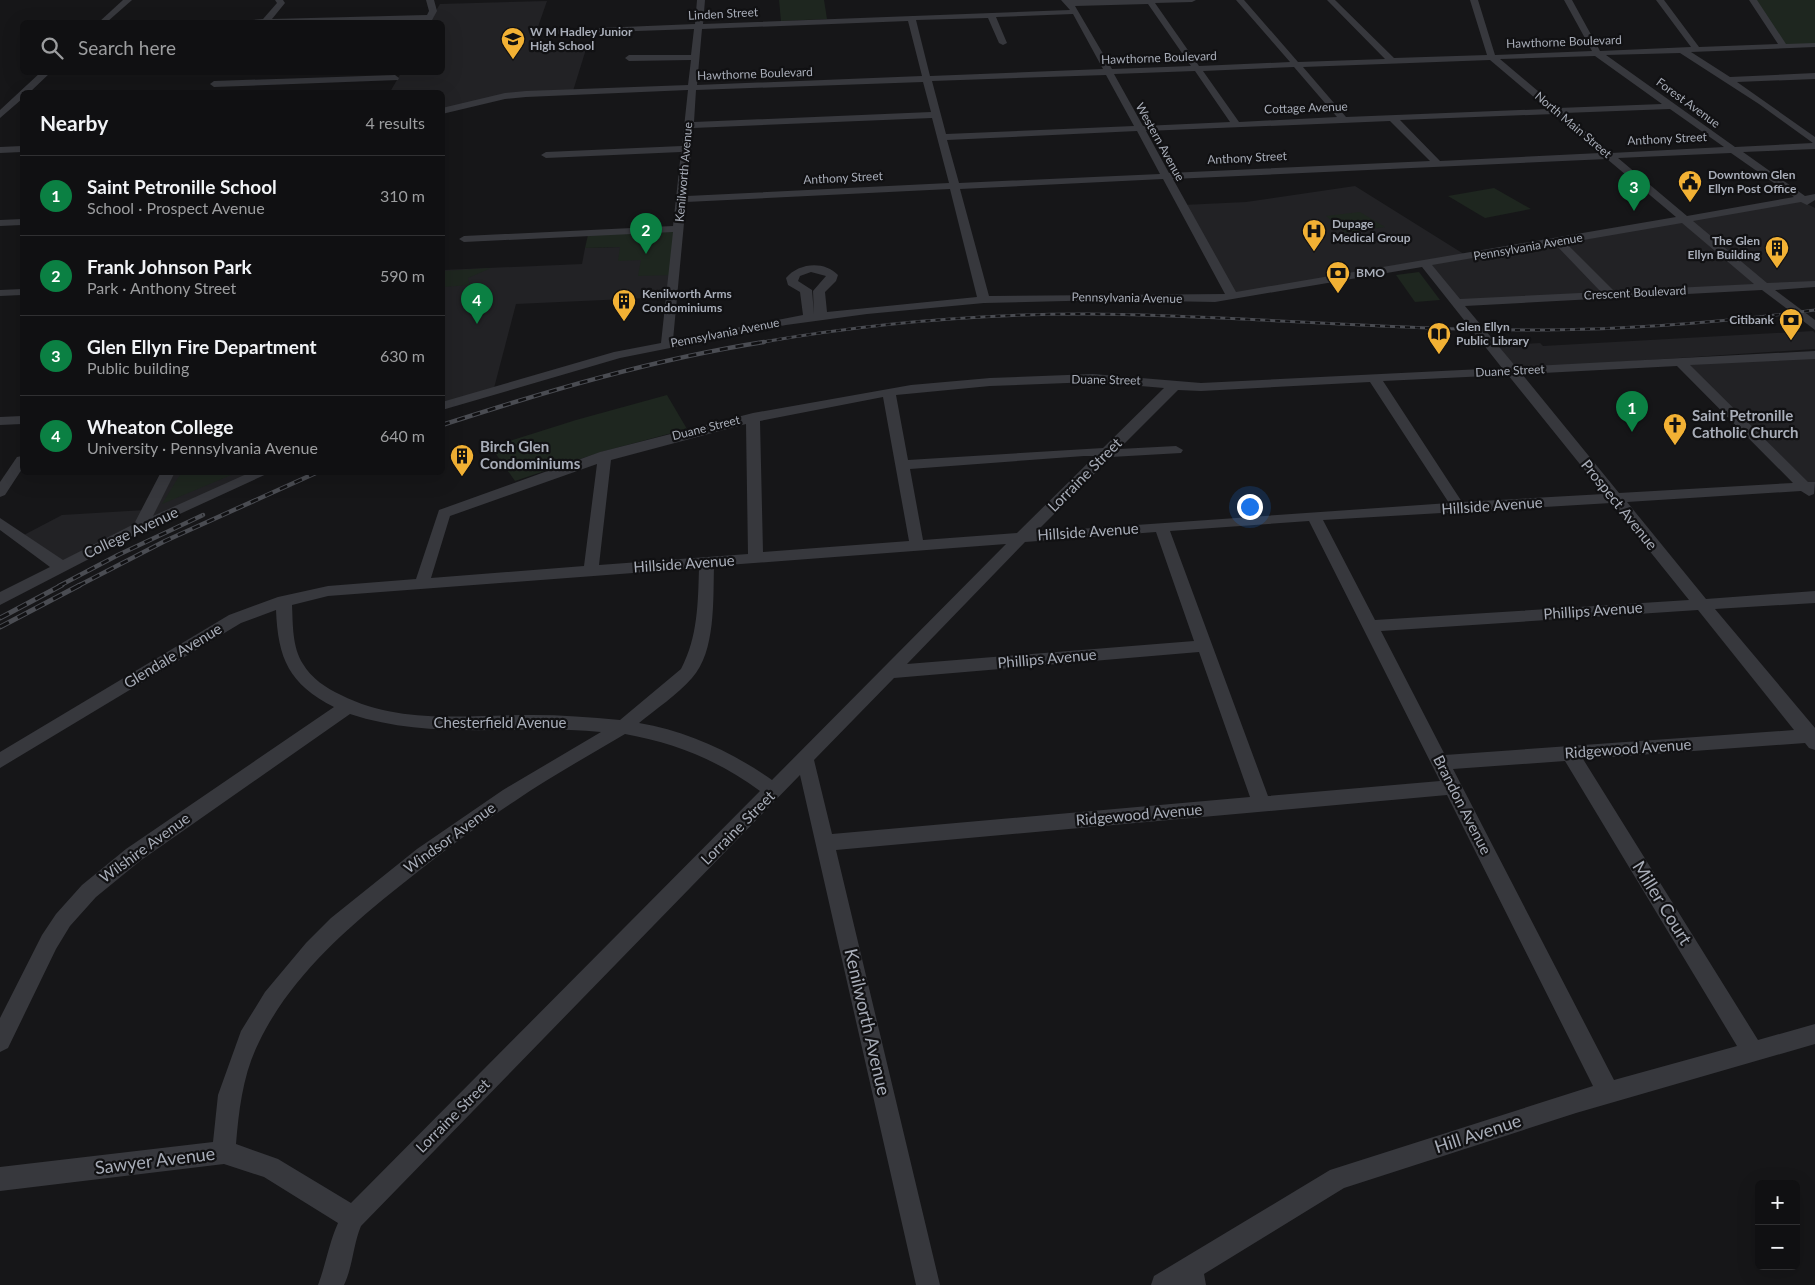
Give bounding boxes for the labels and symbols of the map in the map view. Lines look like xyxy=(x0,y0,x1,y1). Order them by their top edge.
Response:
street label: Linden Street xyxy=(688,4,759,23)
place label: W M Hadley Junior High School xyxy=(530,24,633,53)
school or university icon: W M Hadley Junior High School xyxy=(500,26,526,60)
street label: Hawthorne Boulevard xyxy=(1506,32,1622,51)
street label: Hawthorne Boulevard xyxy=(1101,48,1217,67)
street label: Hawthorne Boulevard xyxy=(697,64,813,83)
street label: Forest Avenue xyxy=(1653,74,1723,131)
street label: North Main Street xyxy=(1532,88,1615,161)
street label: Cottage Avenue xyxy=(1264,99,1348,116)
street label: Western Avenue xyxy=(1133,100,1188,184)
street label: Kenilworth Avenue xyxy=(672,121,695,222)
street label: Anthony Street xyxy=(1627,129,1708,148)
street label: Anthony Street xyxy=(1207,148,1288,167)
place label: Downtown Glen Ellyn Post Office xyxy=(1708,167,1797,196)
street label: Anthony Street xyxy=(803,168,884,187)
public building icon: Downtown Glen Ellyn Post Office xyxy=(1677,169,1703,203)
pin: 3 xyxy=(1618,170,1650,211)
pin: 2 xyxy=(630,213,662,254)
place label: Dupage Medical Group xyxy=(1332,216,1411,245)
hospital icon: Dupage Medical Group xyxy=(1301,218,1327,252)
street label: Pennsylvania Avenue xyxy=(1472,230,1584,264)
place label: The Glen Ellyn Building xyxy=(1688,233,1761,262)
building icon: The Glen Ellyn Building xyxy=(1764,235,1790,269)
bank icon: BMO xyxy=(1325,260,1351,294)
place label: BMO xyxy=(1356,265,1385,280)
street label: Crescent Boulevard xyxy=(1583,282,1687,303)
pin: 4 xyxy=(461,283,493,324)
place label: Kenilworth Arms Condominiums xyxy=(642,286,732,315)
building icon: Kenilworth Arms Condominiums xyxy=(611,288,637,322)
street label: Pennsylvania Avenue xyxy=(1072,289,1182,306)
bank icon: Citibank xyxy=(1778,307,1804,341)
place label: Citibank xyxy=(1729,312,1775,327)
street label: Pennsylvania Avenue xyxy=(669,315,781,350)
place label: Glen Ellyn Public Library xyxy=(1456,319,1530,348)
library icon: Glen Ellyn Public Library xyxy=(1426,321,1452,355)
street label: Duane Street xyxy=(1475,361,1546,380)
street label: Duane Street xyxy=(1071,371,1142,388)
pin: 1 xyxy=(1616,391,1648,432)
place label: Saint Petronille Catholic Church xyxy=(1692,406,1798,441)
street label: Duane Street xyxy=(670,412,742,443)
church icon: Saint Petronille Catholic Church xyxy=(1662,412,1688,446)
street label: Lorraine Street xyxy=(1044,433,1125,515)
place label: Birch Glen Condominiums xyxy=(480,437,581,472)
building icon: Birch Glen Condominiums xyxy=(449,443,475,477)
street label: Prospect Avenue xyxy=(1578,456,1662,553)
street label: Hillside Avenue xyxy=(1441,492,1543,518)
your location xyxy=(1237,494,1263,520)
street label: College Avenue xyxy=(81,502,181,562)
street label: Hillside Avenue xyxy=(1037,518,1139,544)
street label: Hillside Avenue xyxy=(633,550,735,576)
street label: Phillips Avenue xyxy=(1543,598,1643,622)
street label: Glendale Avenue xyxy=(120,619,225,691)
street label: Phillips Avenue xyxy=(997,645,1097,671)
street label: Chesterfield Avenue xyxy=(434,713,567,731)
street label: Ridgewood Avenue xyxy=(1564,735,1692,761)
street label: Brandon Avenue xyxy=(1430,752,1496,857)
street label: Lorraine Street xyxy=(697,786,778,868)
street label: Windsor Avenue xyxy=(400,798,499,877)
street label: Ridgewood Avenue xyxy=(1075,800,1203,828)
street label: Wilshire Avenue xyxy=(96,808,193,886)
street label: Miller Court xyxy=(1628,856,1698,949)
street label: Kenilworth Avenue xyxy=(840,946,896,1097)
street label: Lorraine Street xyxy=(412,1074,493,1156)
street label: Hill Avenue xyxy=(1431,1109,1524,1157)
street label: Sawyer Avenue xyxy=(93,1142,216,1178)

